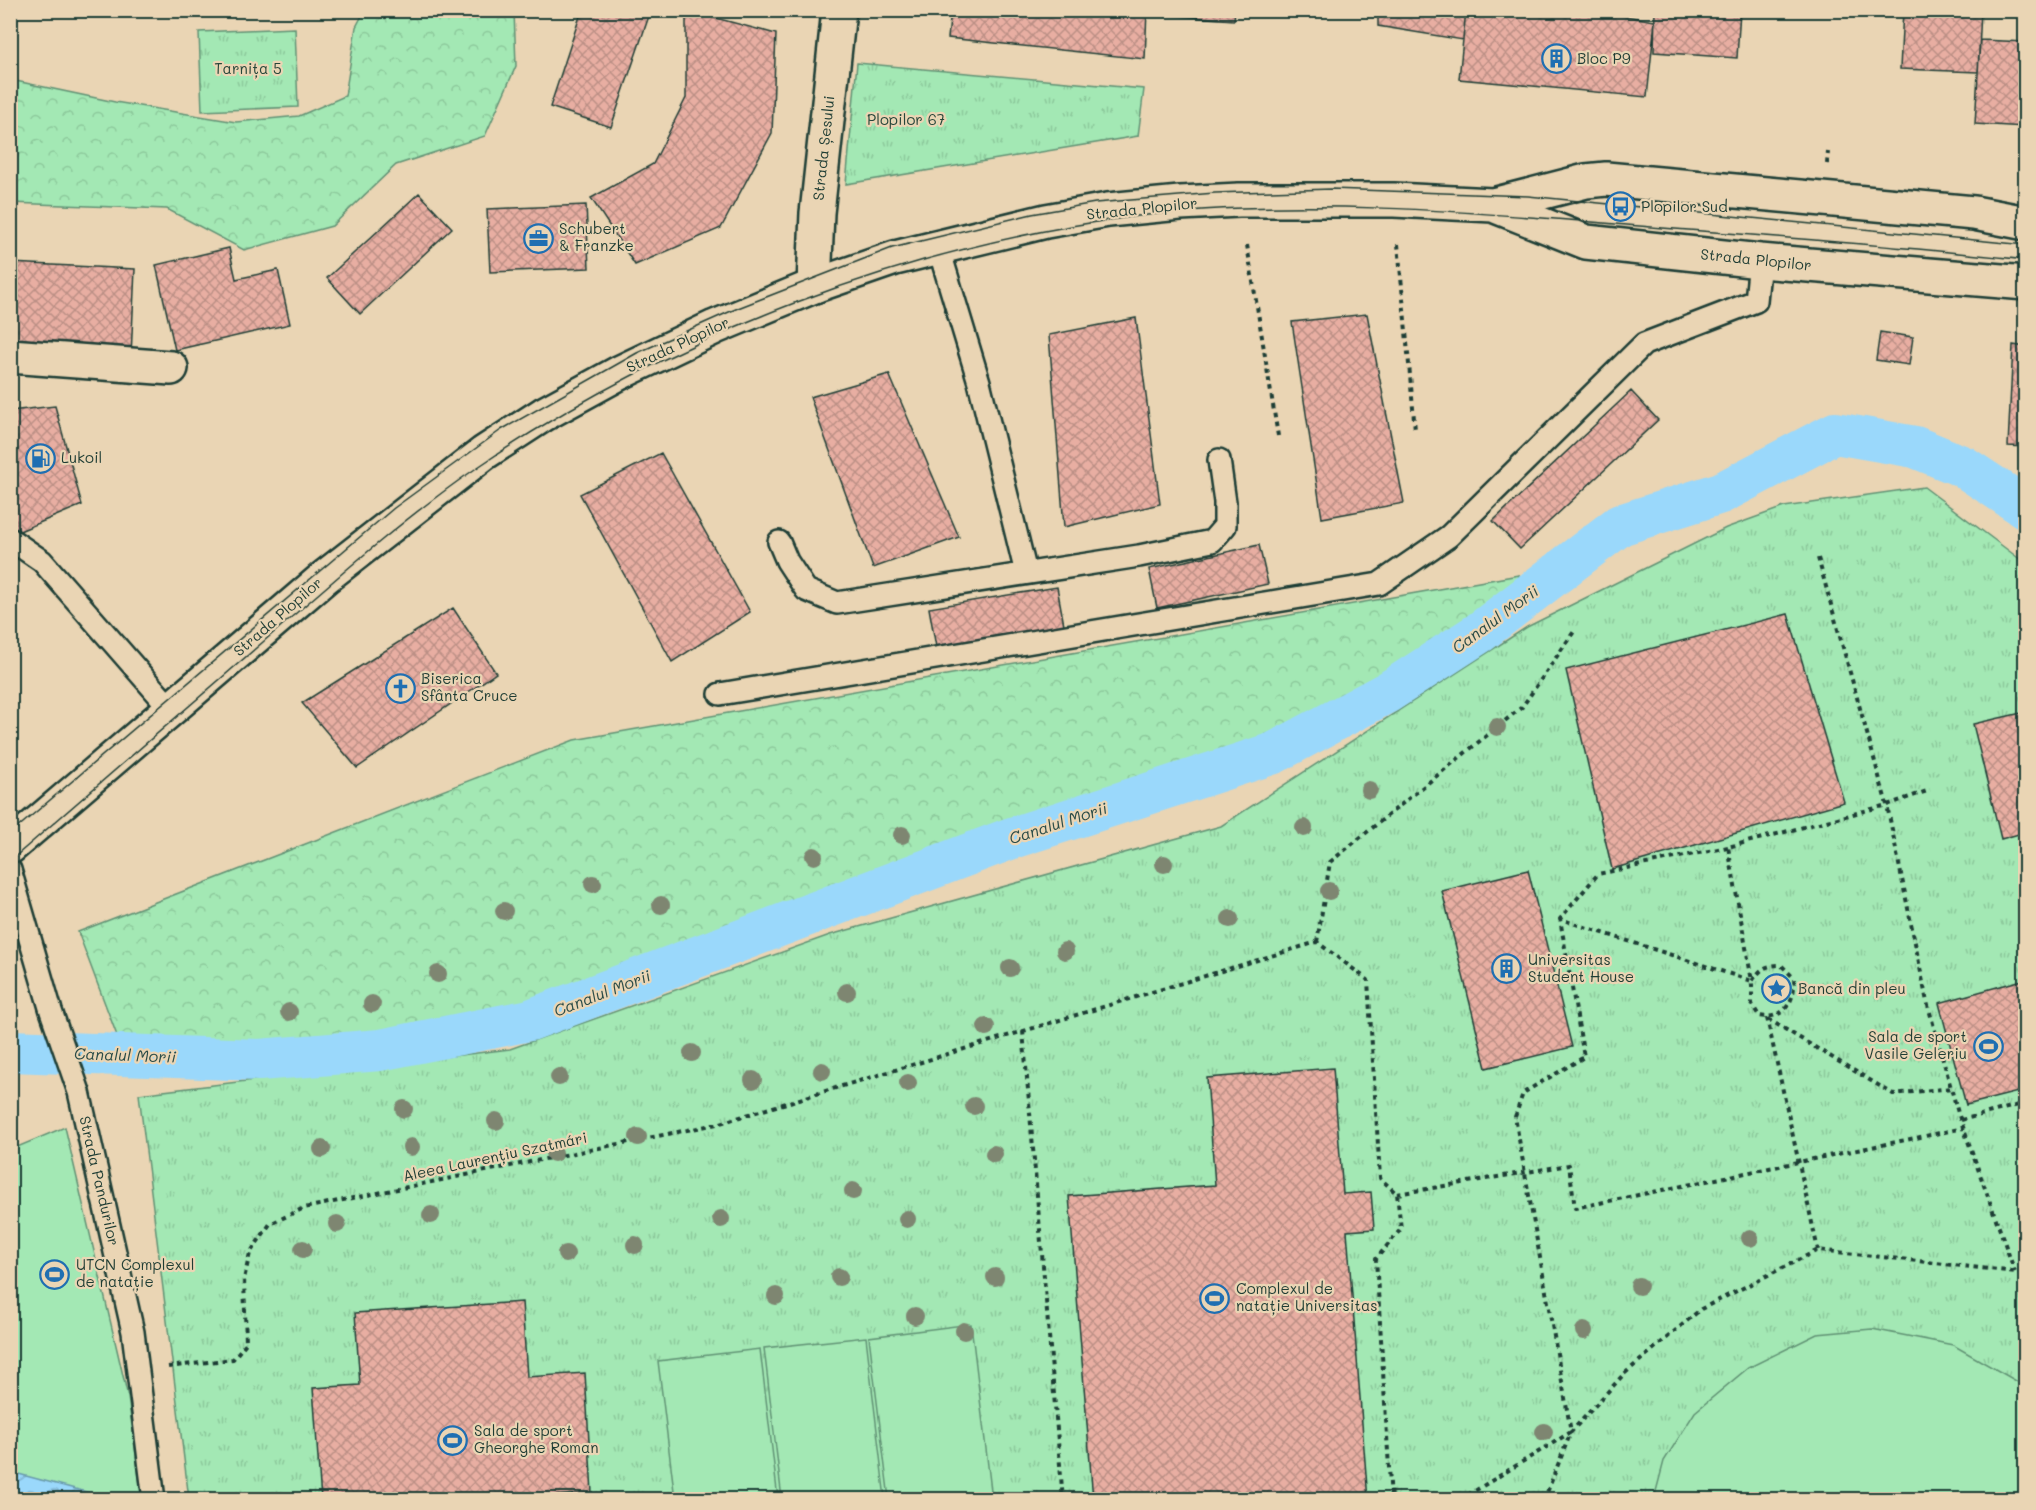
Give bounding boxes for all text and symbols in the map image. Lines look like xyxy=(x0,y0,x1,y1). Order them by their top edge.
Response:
building icon: Bloc P9 xyxy=(1540,43,1572,75)
place label: Bloc P9 xyxy=(1577,48,1631,68)
park label: Tarnița 5 xyxy=(214,58,282,79)
street label: Strada Șesului xyxy=(808,94,839,201)
park label: Plopilor 67 xyxy=(867,109,945,129)
bus stop icon: Plopilor Sud xyxy=(1604,191,1636,223)
street label: Strada Plopilor xyxy=(1085,192,1198,224)
place label: Plopilor Sud xyxy=(1641,196,1728,216)
place label: Schubert & Franzke xyxy=(559,218,634,255)
office icon: Schubert & Franzke xyxy=(522,222,554,254)
street label: Strada Plopilor xyxy=(1700,243,1813,275)
street label: Strada Plopilor xyxy=(623,311,732,377)
fuel station icon: Lukoil xyxy=(24,442,56,474)
place label: Lukoil xyxy=(61,447,102,467)
street label: Strada Plopilor xyxy=(229,572,326,660)
water label: Canalul Morii xyxy=(1447,580,1542,657)
place label: Biserica Sfânta Cruce xyxy=(421,668,518,705)
church icon: Biserica Sfânta Cruce xyxy=(384,672,416,704)
water label: Canalul Morii xyxy=(1006,797,1110,848)
place label: Universitas Student House xyxy=(1528,949,1634,986)
building icon: Universitas Student House xyxy=(1491,953,1523,985)
water label: Canalul Morii xyxy=(550,964,653,1021)
place icon: Bancă din pleu xyxy=(1761,973,1793,1005)
place label: Bancă din pleu xyxy=(1798,978,1906,998)
place label: Sala de sport Vasile Geleriu xyxy=(1865,1026,1967,1063)
sports icon: Sala de sport Vasile Geleriu xyxy=(1972,1030,2004,1062)
water label: Canalul Morii xyxy=(74,1042,177,1067)
street label: Strada Pandurilor xyxy=(75,1114,125,1248)
street label: Aleea Laurențiu Szatmári xyxy=(401,1127,589,1186)
place label: UTCN Complexul de natație xyxy=(76,1254,194,1292)
sports icon: UTCN Complexul de natație xyxy=(39,1258,71,1290)
place label: Complexul de natație Universitas xyxy=(1236,1278,1378,1316)
sports icon: Complexul de natație Universitas xyxy=(1199,1282,1231,1314)
place label: Sala de sport Gheorghe Roman xyxy=(474,1420,599,1457)
sports icon: Sala de sport Gheorghe Roman xyxy=(437,1424,469,1456)

